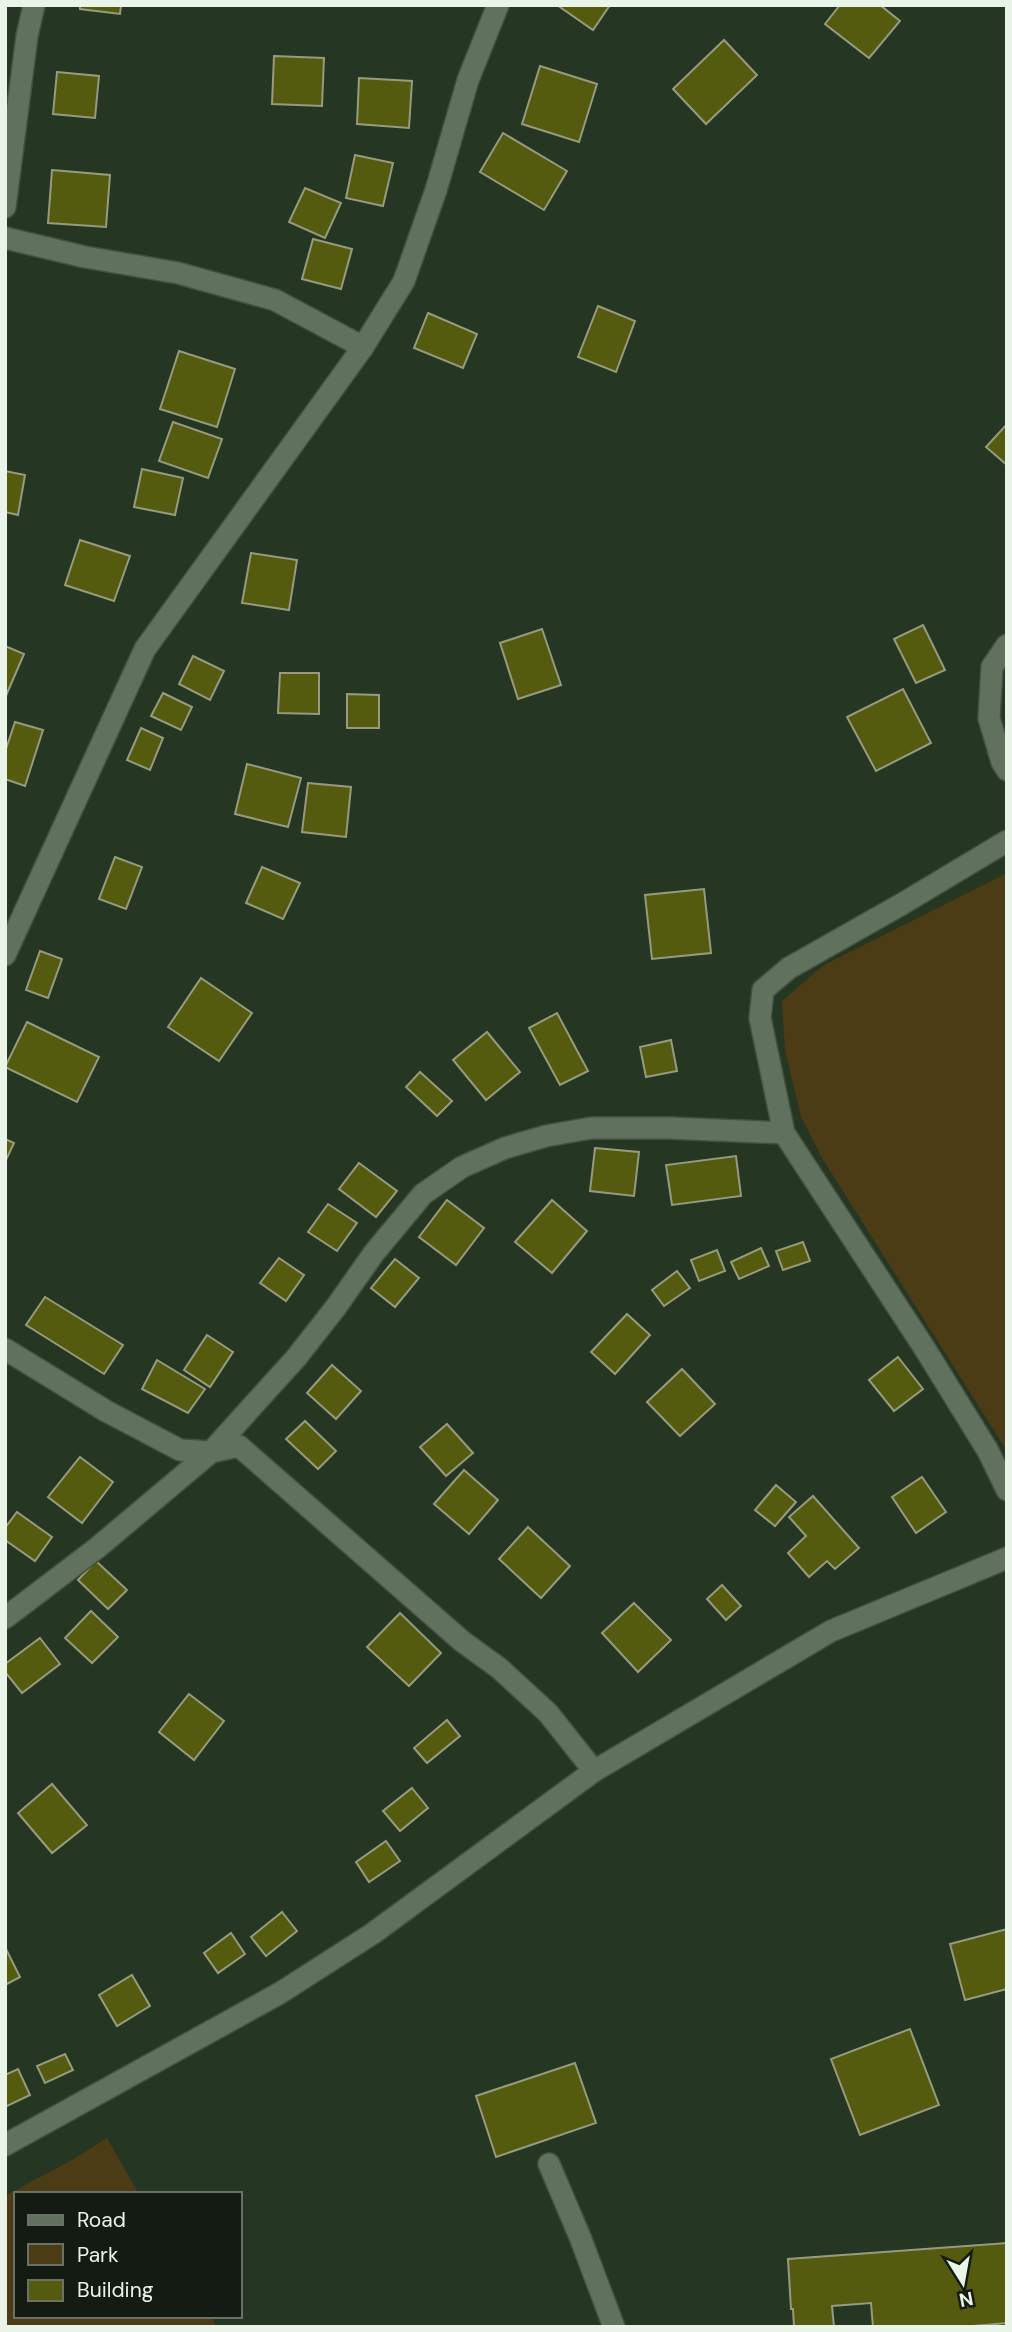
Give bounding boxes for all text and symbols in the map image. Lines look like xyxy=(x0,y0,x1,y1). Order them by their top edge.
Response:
legend xyxy=(14,2192,242,2318)
text: Road xyxy=(77,2206,126,2234)
text: Park xyxy=(77,2241,119,2269)
north arrow xyxy=(928,2248,998,2318)
text: Building xyxy=(77,2276,154,2304)
text: N xyxy=(957,2286,975,2313)

